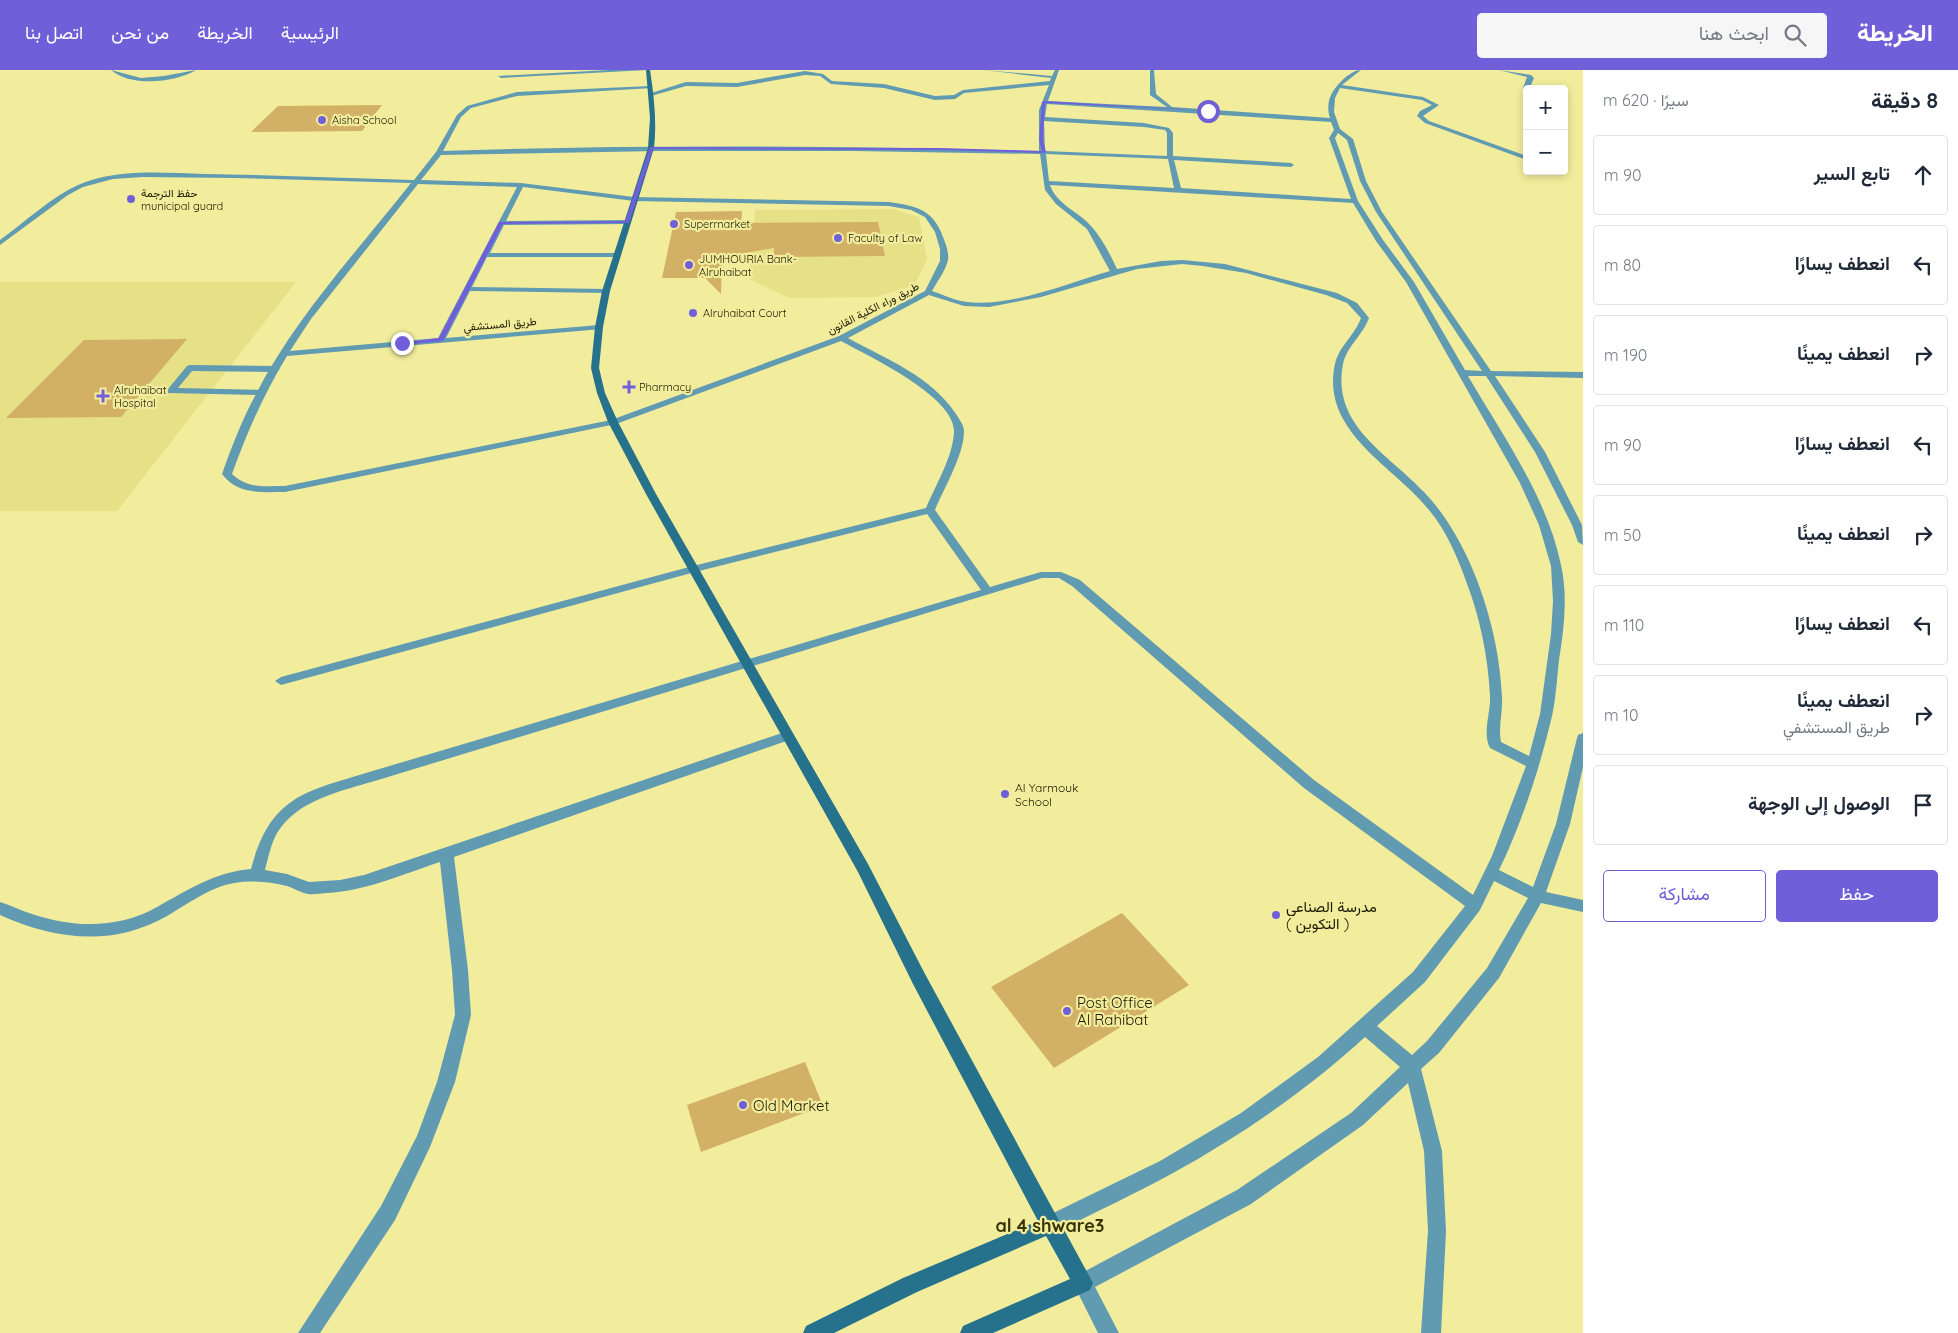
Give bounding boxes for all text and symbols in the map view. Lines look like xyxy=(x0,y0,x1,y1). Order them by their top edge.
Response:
search box xyxy=(1477,13,1827,58)
text: الخريطة xyxy=(1857,17,1933,47)
text: اتصل بنا xyxy=(25,21,83,44)
text: من نحن xyxy=(111,21,169,44)
text: الخريطة xyxy=(197,21,253,44)
text: الرئيسية xyxy=(281,21,339,44)
text: ابحث هنا xyxy=(1699,21,1769,45)
icon: search xyxy=(1781,21,1809,49)
map controls xyxy=(1523,85,1568,175)
button: + xyxy=(1523,85,1568,130)
text: 8 دقيقة xyxy=(1871,87,1938,113)
text: سيرًا · 620 m xyxy=(1603,90,1689,110)
route start xyxy=(1197,100,1220,123)
place label: Aisha School xyxy=(332,113,397,127)
marker: Aisha School xyxy=(316,114,328,126)
button: − xyxy=(1523,130,1568,175)
text: تابع السير xyxy=(1814,161,1890,185)
icon: ahead xyxy=(1909,161,1937,189)
text: 90 m xyxy=(1604,165,1641,185)
place label: حفظ الترجمة municipal guard xyxy=(141,186,223,213)
marker: حفظ الترجمة municipal guard xyxy=(125,193,137,205)
place label: Supermarket xyxy=(684,217,750,231)
marker: Supermarket xyxy=(668,218,680,230)
place label: Faculty of Law xyxy=(848,231,922,245)
marker: Faculty of Law xyxy=(832,232,844,244)
text: انعطف يسارًا xyxy=(1795,251,1890,275)
icon: left xyxy=(1909,251,1937,279)
place label: JUMHOURIA Bank- Alruhaibat xyxy=(699,252,797,279)
text: 80 m xyxy=(1604,255,1641,275)
marker: JUMHOURIA Bank- Alruhaibat xyxy=(683,259,695,271)
street label: طريق وراء الكلية القانون xyxy=(825,279,921,337)
place label: Alruhaibat Court xyxy=(703,306,787,320)
marker: Alruhaibat Court xyxy=(687,307,699,319)
street label: طريق المستشفي xyxy=(463,314,537,337)
route end xyxy=(391,332,414,355)
text: انعطف يمينًا xyxy=(1797,341,1890,365)
icon: right xyxy=(1909,341,1937,369)
text: 190 m xyxy=(1604,345,1647,365)
place label: Pharmacy xyxy=(639,380,691,394)
marker: Pharmacy xyxy=(623,381,635,393)
place label: Alruhaibat Hospital xyxy=(114,383,167,410)
marker: Alruhaibat Hospital xyxy=(96,389,110,403)
text: انعطف يسارًا xyxy=(1795,431,1890,455)
icon: left xyxy=(1909,431,1937,459)
text: 90 m xyxy=(1604,435,1641,455)
text: انعطف يمينًا xyxy=(1797,521,1890,545)
icon: right xyxy=(1909,521,1937,549)
text: 50 m xyxy=(1604,525,1641,545)
text: انعطف يسارًا xyxy=(1795,611,1890,635)
icon: left xyxy=(1909,611,1937,639)
text: 110 m xyxy=(1604,615,1644,635)
text: انعطف يمينًا xyxy=(1797,688,1890,712)
icon: right xyxy=(1909,701,1937,729)
text: 10 m xyxy=(1604,705,1638,725)
text: طريق المستشفي xyxy=(1783,717,1890,737)
place label: Al Yarmouk School xyxy=(1015,780,1078,809)
marker: Al Yarmouk School xyxy=(999,788,1011,800)
text: الوصول إلى الوجهة xyxy=(1748,791,1890,815)
icon: arrive xyxy=(1909,791,1937,819)
button: مشاركة xyxy=(1603,870,1766,922)
button: حفظ xyxy=(1776,870,1938,922)
place label: مدرسة الصناعي ( التكوين ) xyxy=(1286,897,1377,934)
marker: مدرسة الصناعي ( التكوين ) xyxy=(1270,909,1282,921)
place label: Post Office Al Rahibat xyxy=(1077,993,1153,1029)
marker: Post Office Al Rahibat xyxy=(1061,1005,1073,1017)
place label: Old Market xyxy=(753,1096,830,1115)
marker: Old Market xyxy=(737,1099,749,1111)
district label: al 4 shware3 xyxy=(996,1214,1104,1237)

